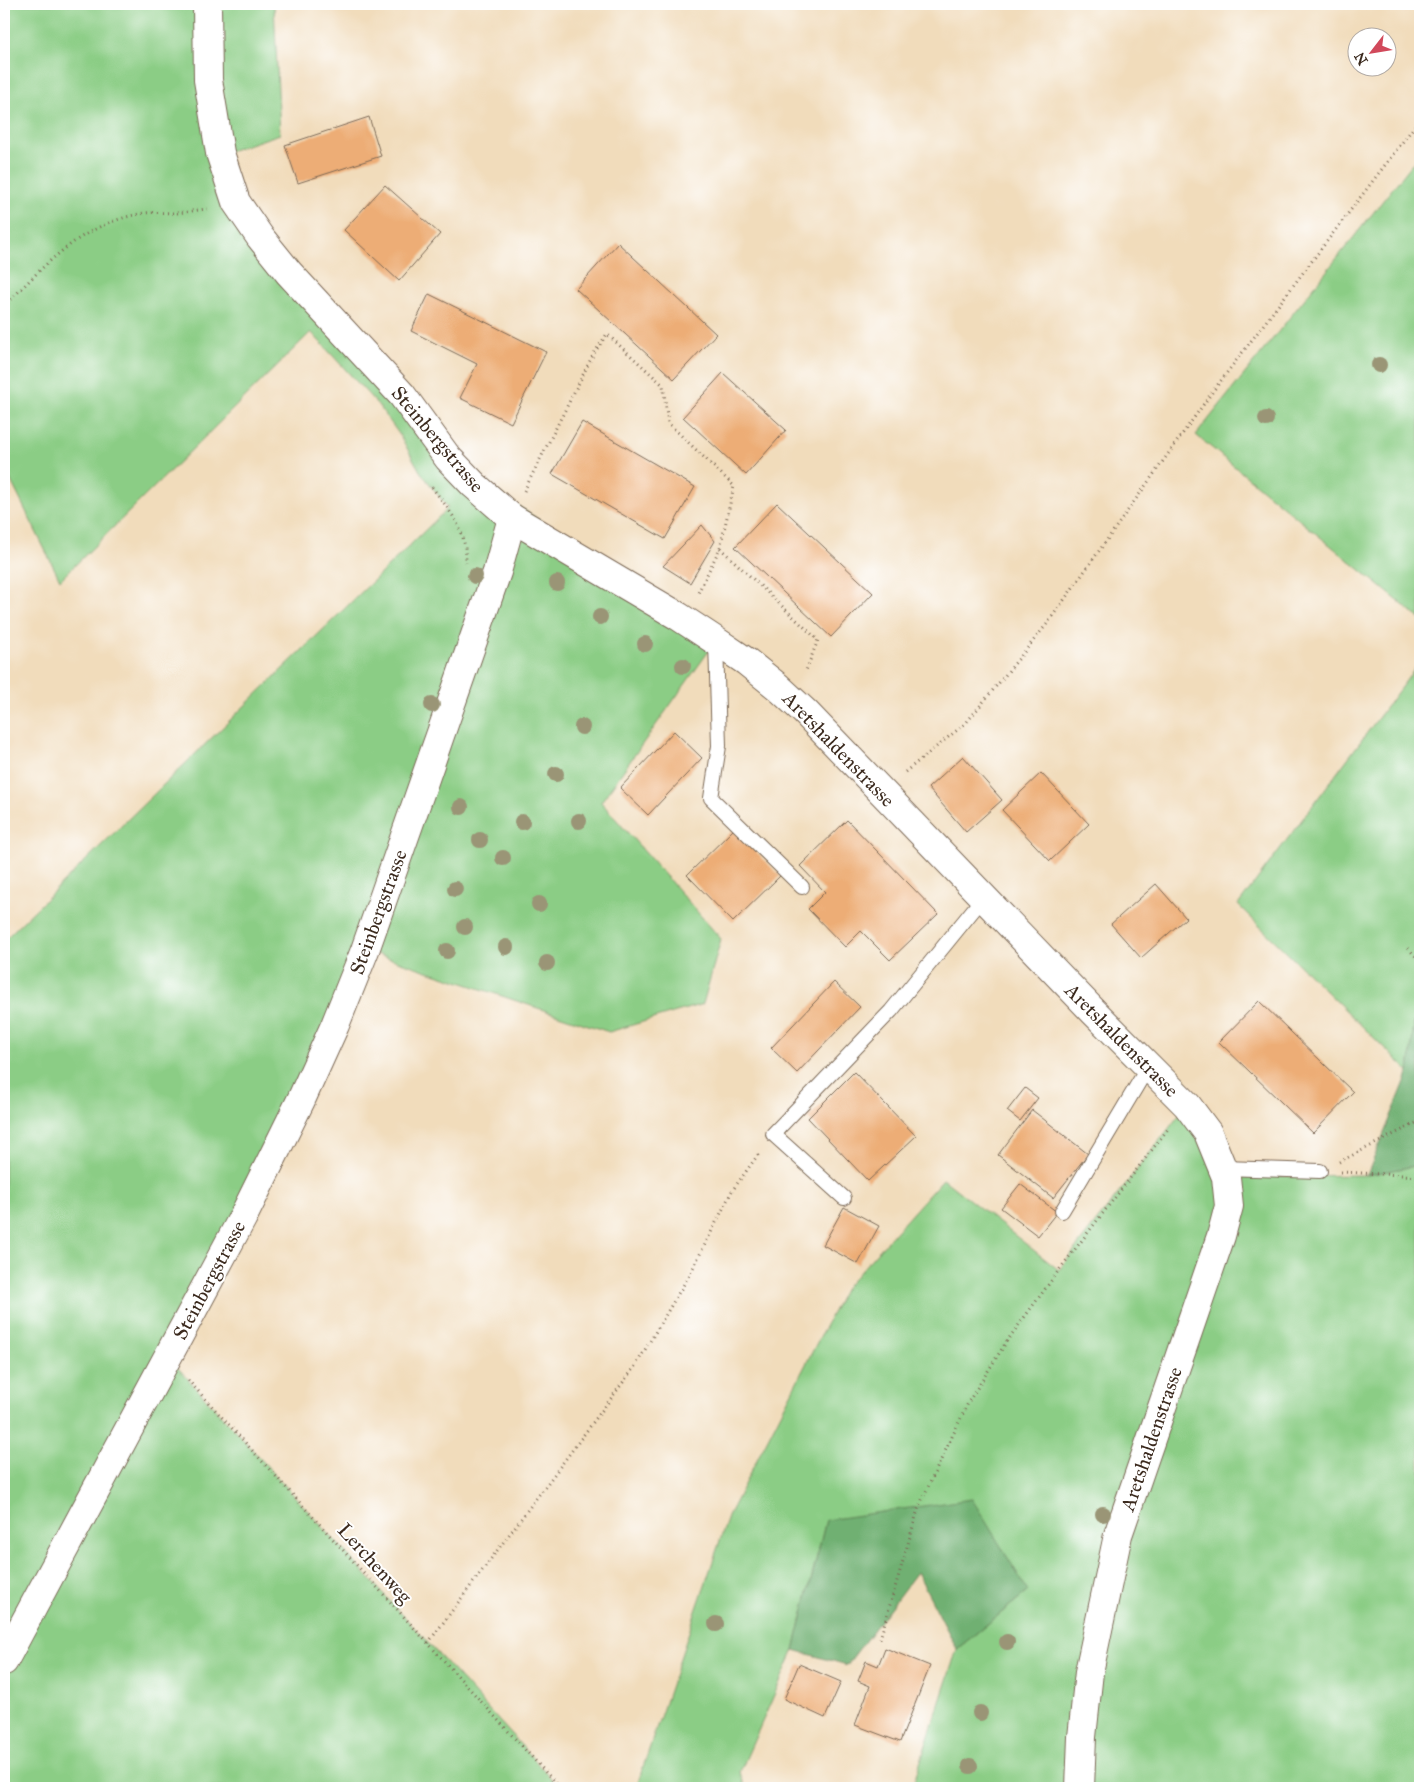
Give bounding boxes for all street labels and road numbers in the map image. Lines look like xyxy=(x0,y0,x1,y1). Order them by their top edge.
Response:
street label: Steinbergstrasse xyxy=(386,381,489,498)
street label: Aretshaldenstrasse xyxy=(777,686,900,812)
street label: Steinbergstrasse xyxy=(344,846,413,978)
street label: Aretshaldenstrasse xyxy=(1059,977,1184,1102)
street label: Steinbergstrasse xyxy=(168,1216,251,1344)
street label: Aretshaldenstrasse xyxy=(1115,1364,1187,1515)
street label: Lerchenweg xyxy=(332,1518,418,1609)

